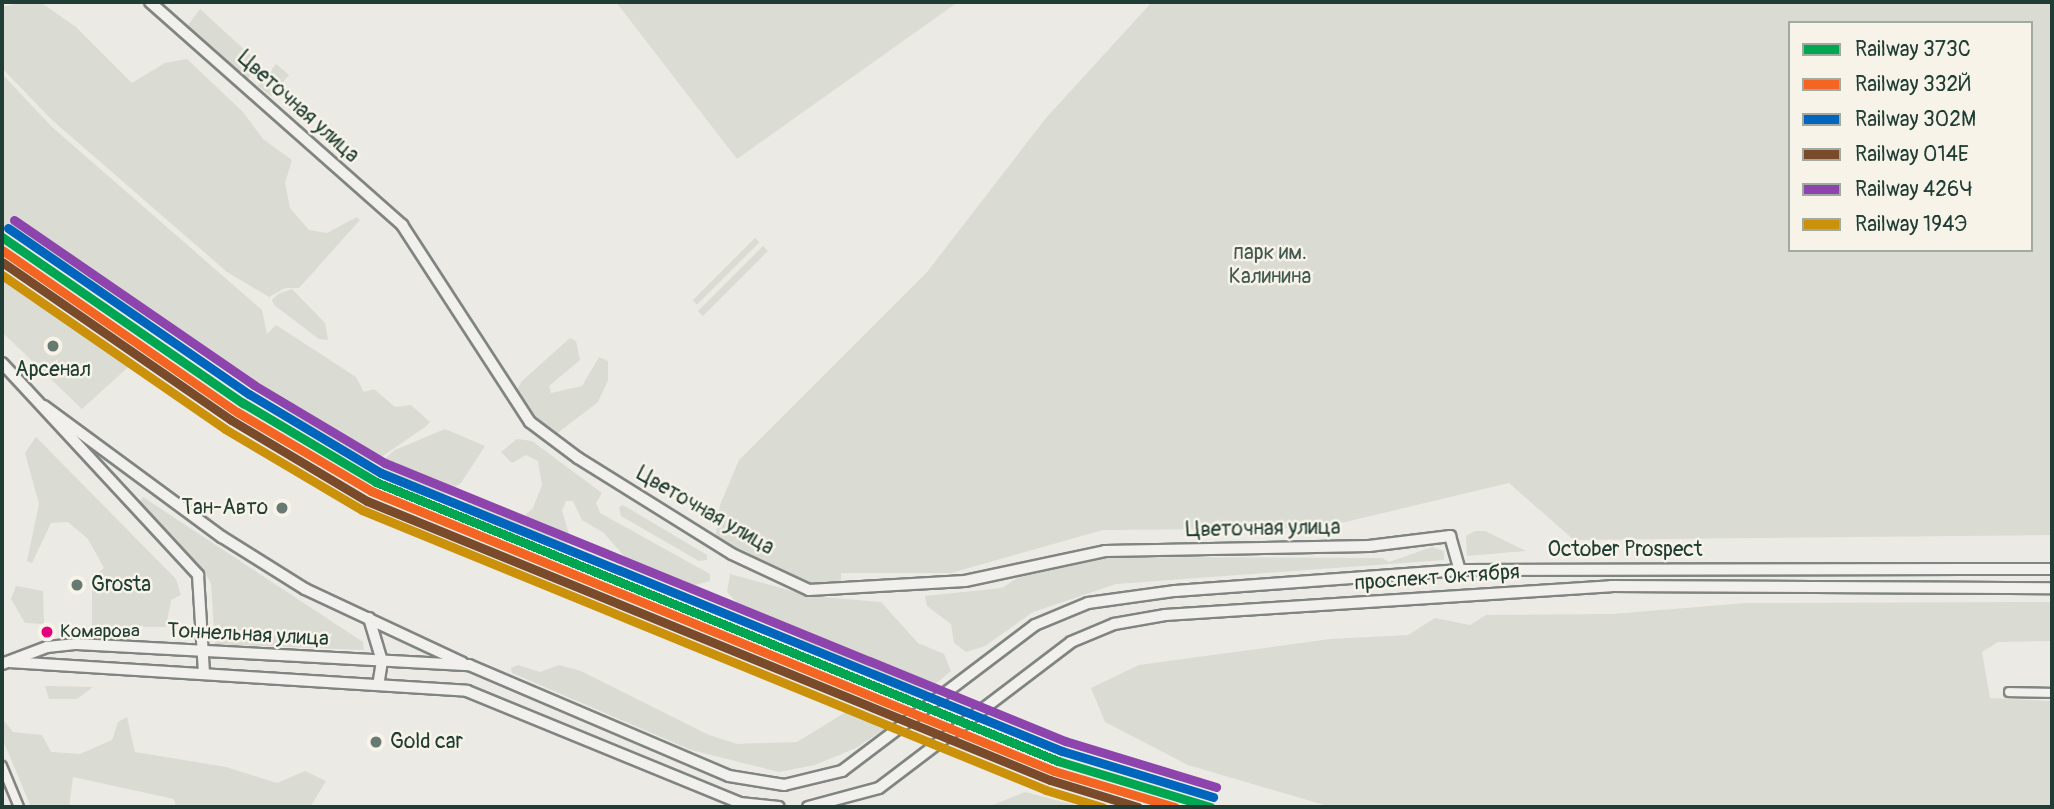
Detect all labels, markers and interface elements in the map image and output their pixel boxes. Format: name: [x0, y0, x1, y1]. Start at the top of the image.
legend: [1788, 21, 2033, 252]
text: Railway 373C: [1855, 36, 1971, 63]
street label: Цветочная улица: [232, 46, 364, 168]
text: Railway 332Й: [1855, 71, 1971, 98]
text: Railway 302М: [1855, 106, 1976, 133]
text: Railway 014Е: [1855, 141, 1969, 168]
text: Railway 426Ч: [1855, 176, 1972, 203]
text: Railway 194Э: [1855, 211, 1967, 238]
park label: парк им. Калинина: [1229, 240, 1311, 290]
marker: Арсенал: [45, 338, 61, 354]
place label: Арсенал: [15, 357, 91, 383]
street label: Цветочная улица: [632, 461, 778, 561]
place label: Тан-Авто: [181, 495, 268, 521]
marker: Тан-Авто: [274, 500, 290, 516]
street label: Цветочная улица: [1185, 515, 1341, 543]
street label: October Prospect: [1548, 537, 1702, 563]
street label: проспект Октября: [1353, 560, 1521, 596]
place label: Grosta: [91, 572, 151, 598]
marker: Grosta: [69, 577, 85, 593]
street label: Тоннельная улица: [166, 618, 330, 652]
place label: Комарова: [60, 621, 140, 643]
marker: Комарова: [40, 625, 54, 639]
place label: Gold car: [390, 729, 463, 755]
marker: Gold car: [368, 734, 384, 750]

